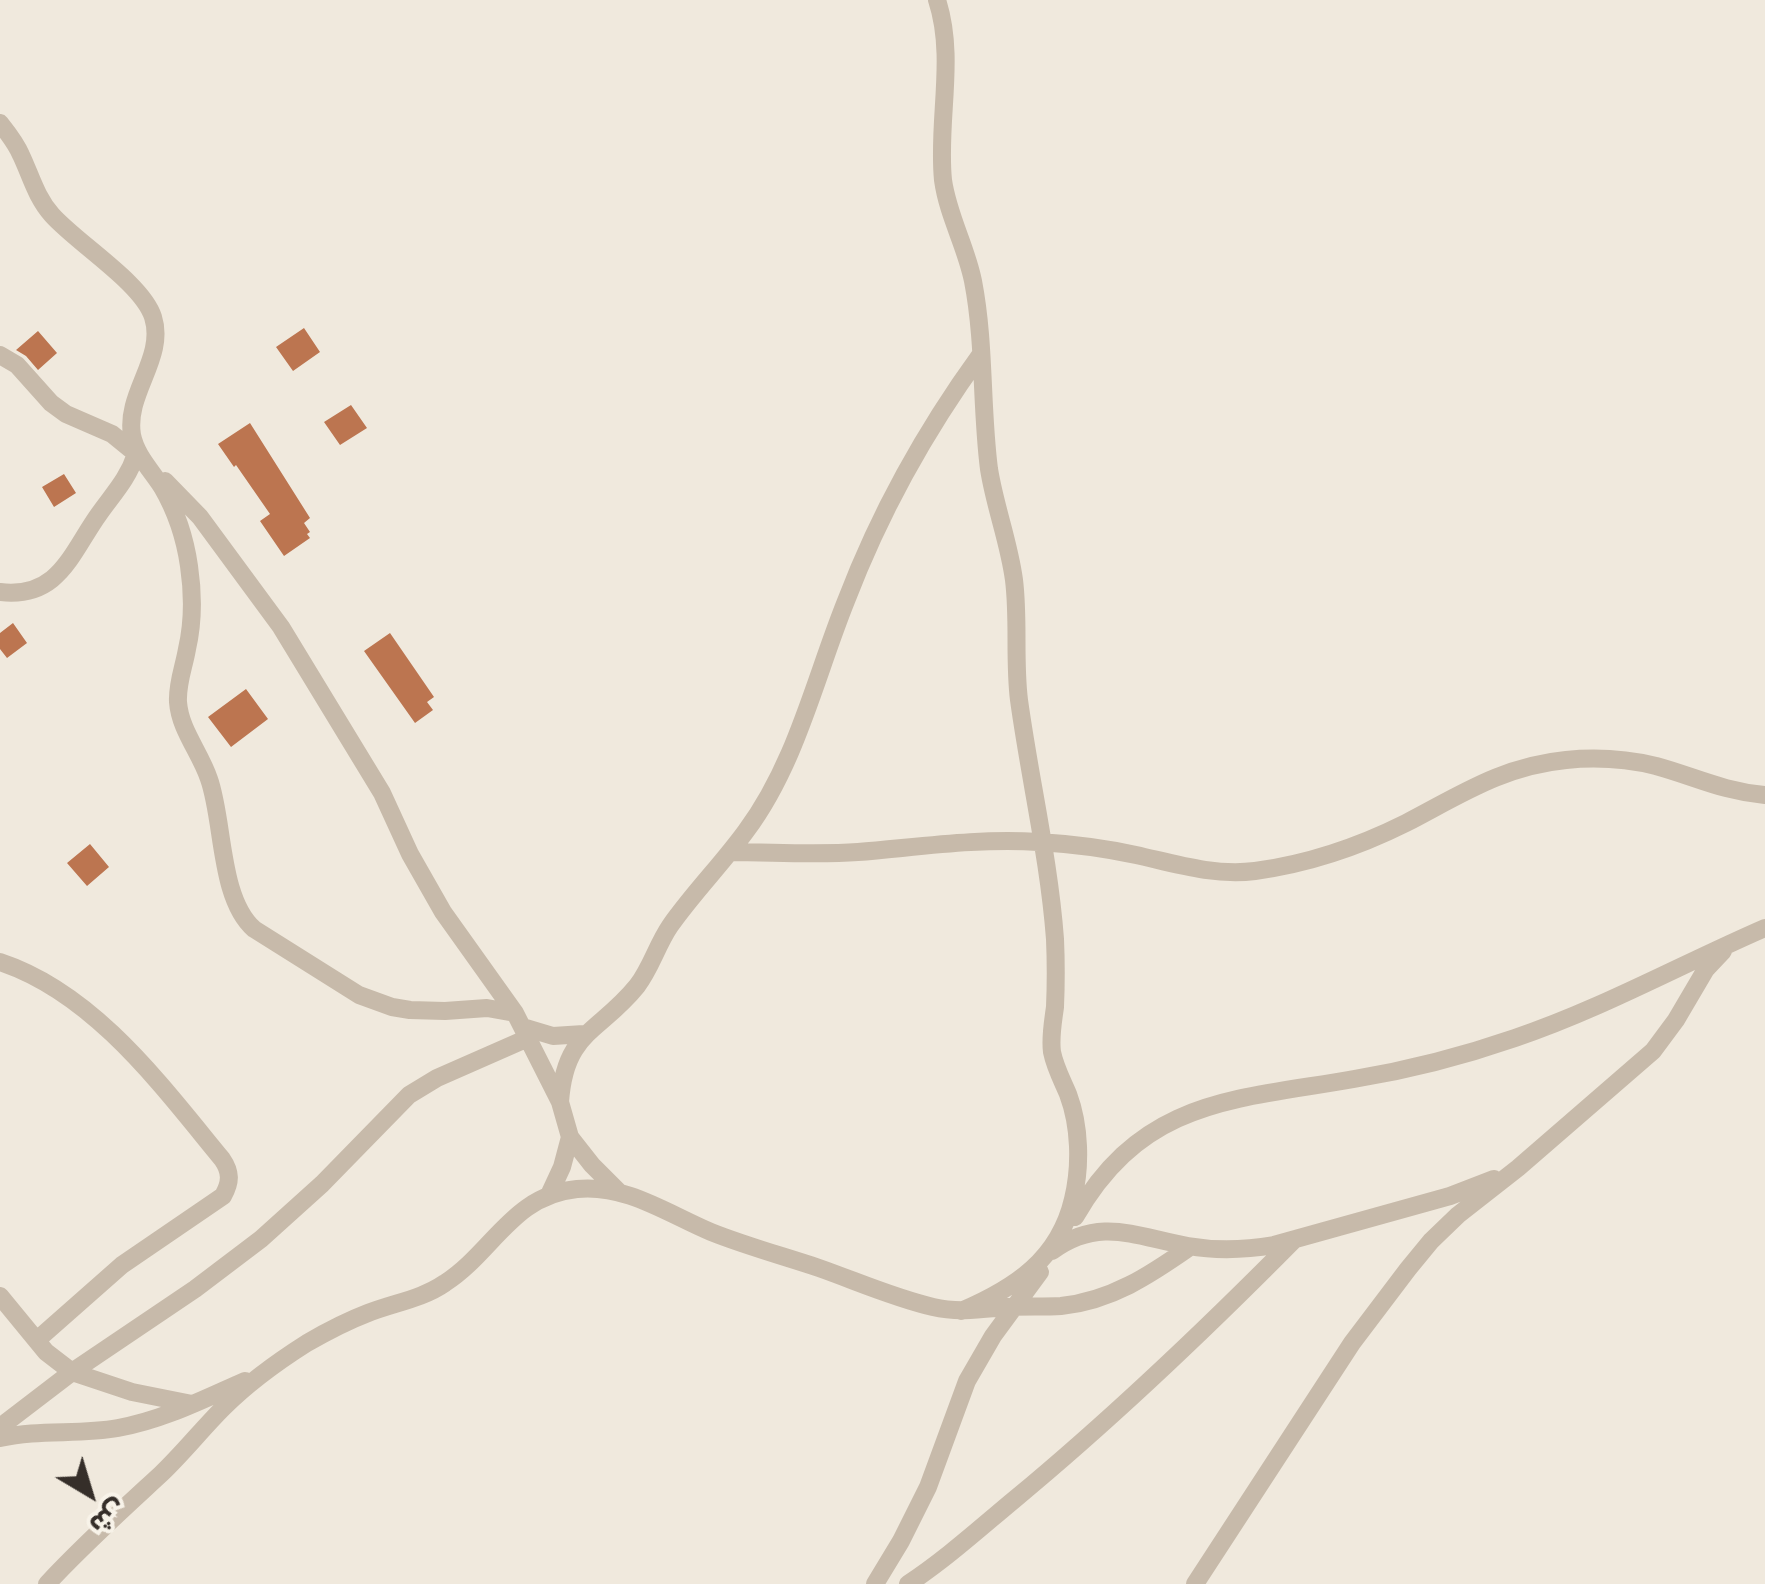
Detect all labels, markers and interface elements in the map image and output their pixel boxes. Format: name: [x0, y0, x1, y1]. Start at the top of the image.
north arrow: [40, 1444, 140, 1544]
text: ش: [83, 1492, 134, 1543]

